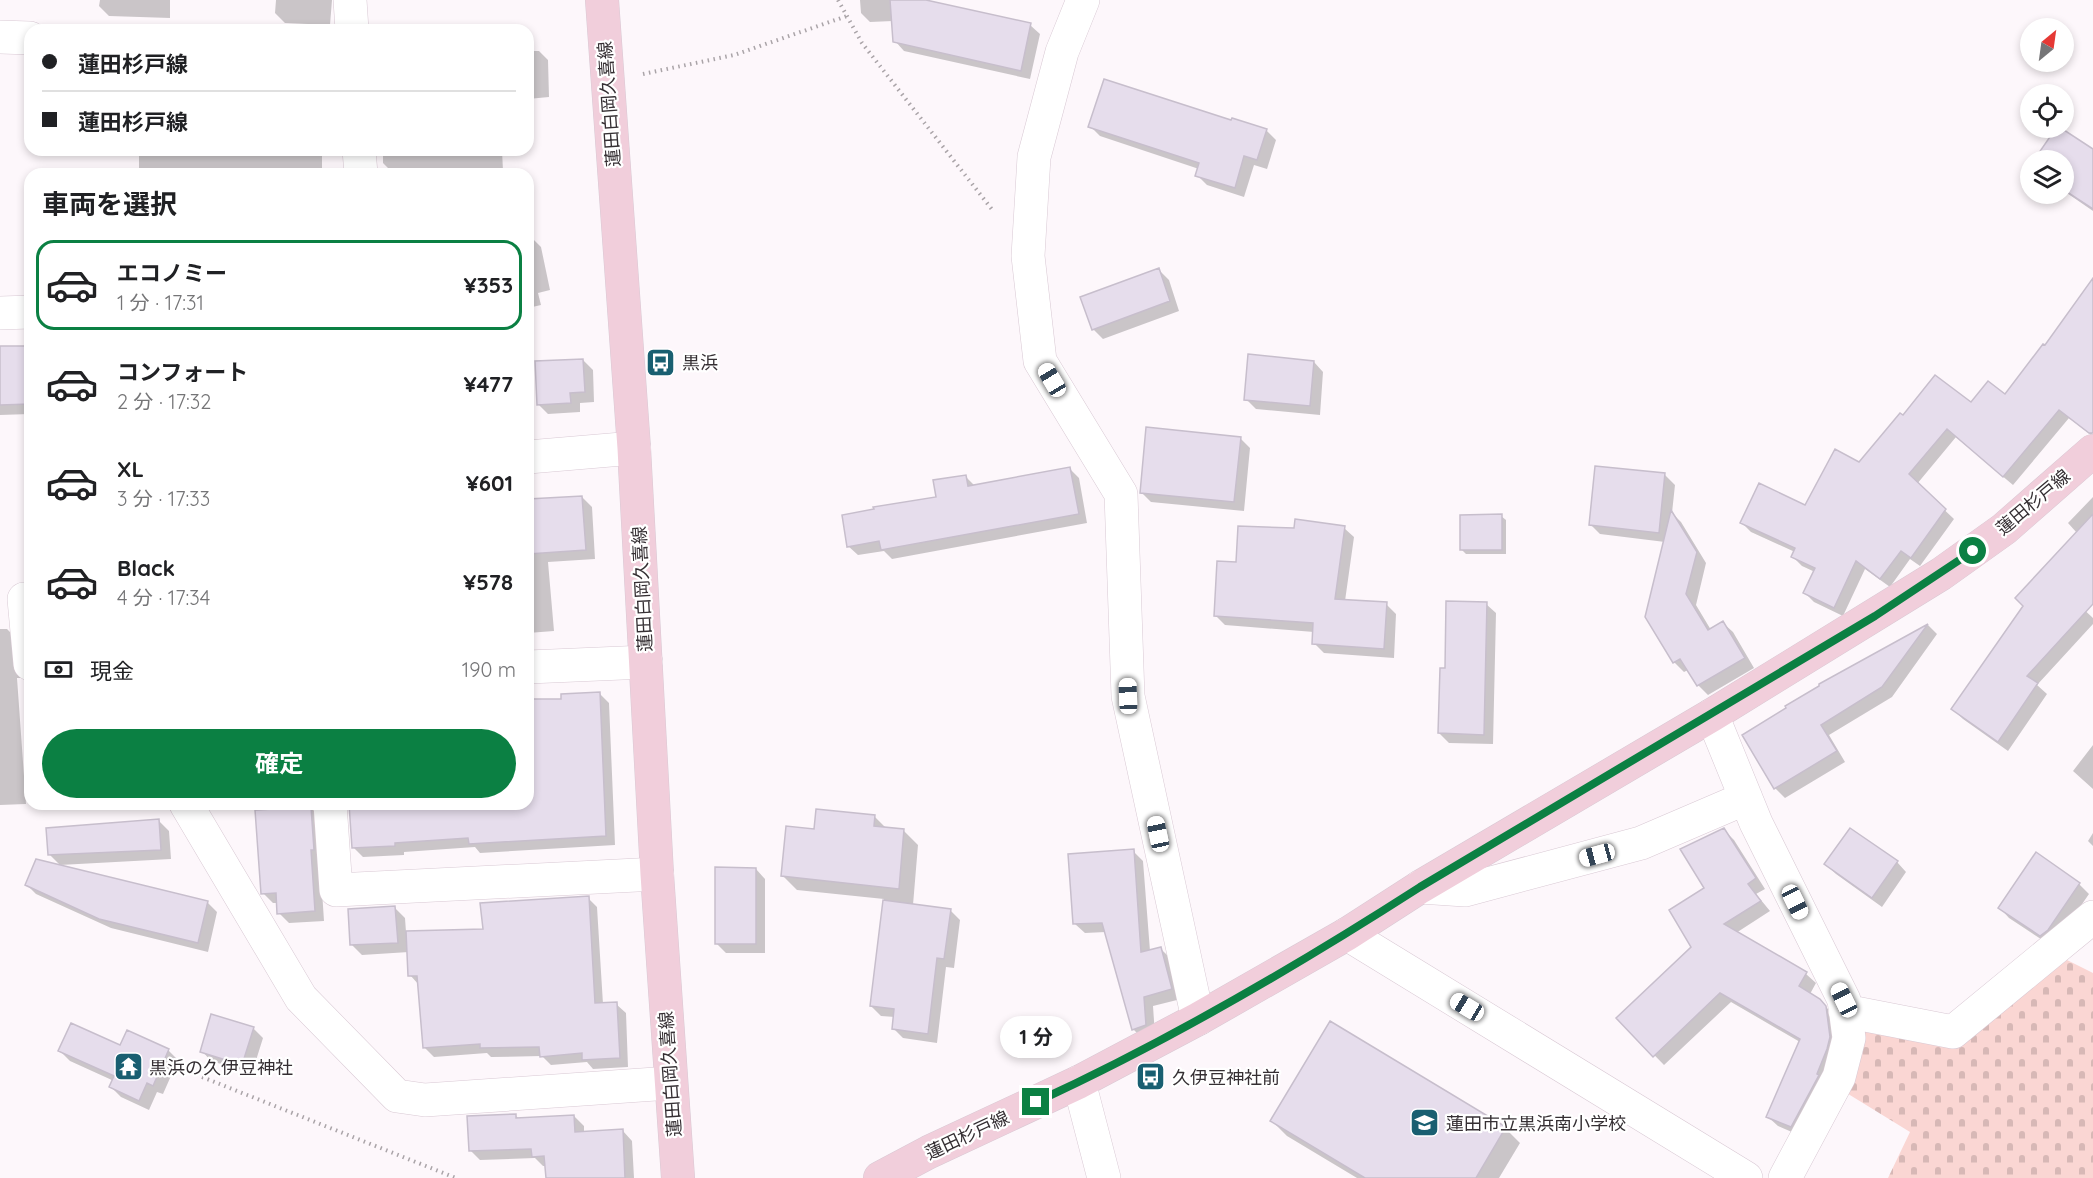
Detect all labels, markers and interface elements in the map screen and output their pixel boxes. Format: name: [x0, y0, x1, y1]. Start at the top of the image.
north arrow: [2020, 18, 2074, 72]
map controls: [2020, 18, 2074, 204]
street label: 蓮田白岡久喜線: [593, 40, 625, 168]
text: 蓮田杉戸線: [78, 50, 188, 78]
button: locate: [2020, 84, 2074, 138]
text: 蓮田杉戸線: [78, 108, 188, 136]
button: layers: [2020, 150, 2074, 204]
text: 車両を選択: [42, 187, 177, 221]
icon: car: [45, 258, 99, 312]
text: エコノミー: [117, 259, 227, 287]
text: ¥353: [464, 271, 513, 299]
text: 1 分 · 17:31: [117, 290, 204, 315]
bus stop icon: 黒浜: [645, 346, 677, 378]
place label: 黒浜: [682, 351, 718, 374]
icon: car: [45, 357, 99, 411]
text: コンフォート: [117, 358, 248, 386]
car: [1035, 360, 1069, 400]
text: ¥477: [463, 370, 513, 398]
text: 2 分 · 17:32: [117, 389, 211, 414]
text: XL: [117, 455, 144, 483]
icon: car: [45, 456, 99, 510]
street label: 蓮田杉戸線: [1991, 464, 2075, 540]
text: ¥601: [466, 469, 513, 497]
text: 3 分 · 17:33: [117, 486, 210, 511]
street label: 蓮田白岡久喜線: [627, 525, 657, 653]
route start: [1959, 537, 1986, 564]
text: Black: [117, 554, 175, 582]
icon: car: [45, 555, 99, 609]
text: ¥578: [463, 568, 513, 596]
text: 4 分 · 17:34: [117, 585, 210, 610]
icon: cash: [42, 653, 75, 686]
text: 現金: [90, 657, 134, 685]
text: 190 m: [462, 657, 516, 682]
car: [1118, 678, 1138, 714]
button: 確定: [42, 729, 516, 798]
car: [1145, 815, 1171, 853]
car: [1577, 842, 1617, 868]
car: [1779, 882, 1811, 922]
car: [1828, 980, 1860, 1020]
car: [1447, 990, 1487, 1024]
street label: 蓮田白岡久喜線: [654, 1010, 686, 1138]
callout: 1 分: [1000, 1015, 1072, 1057]
text: 1 分: [1019, 1024, 1053, 1049]
temple icon: 黒浜の久伊豆神社: [112, 1051, 144, 1083]
place label: 黒浜の久伊豆神社: [149, 1056, 293, 1079]
bus stop icon: 久伊豆神社前: [1135, 1061, 1167, 1093]
place label: 久伊豆神社前: [1172, 1066, 1280, 1089]
route end: [1022, 1088, 1049, 1115]
street label: 蓮田杉戸線: [921, 1106, 1013, 1164]
school or university icon: 蓮田市立黒浜南小学校: [1409, 1107, 1441, 1139]
place label: 蓮田市立黒浜南小学校: [1446, 1112, 1626, 1135]

